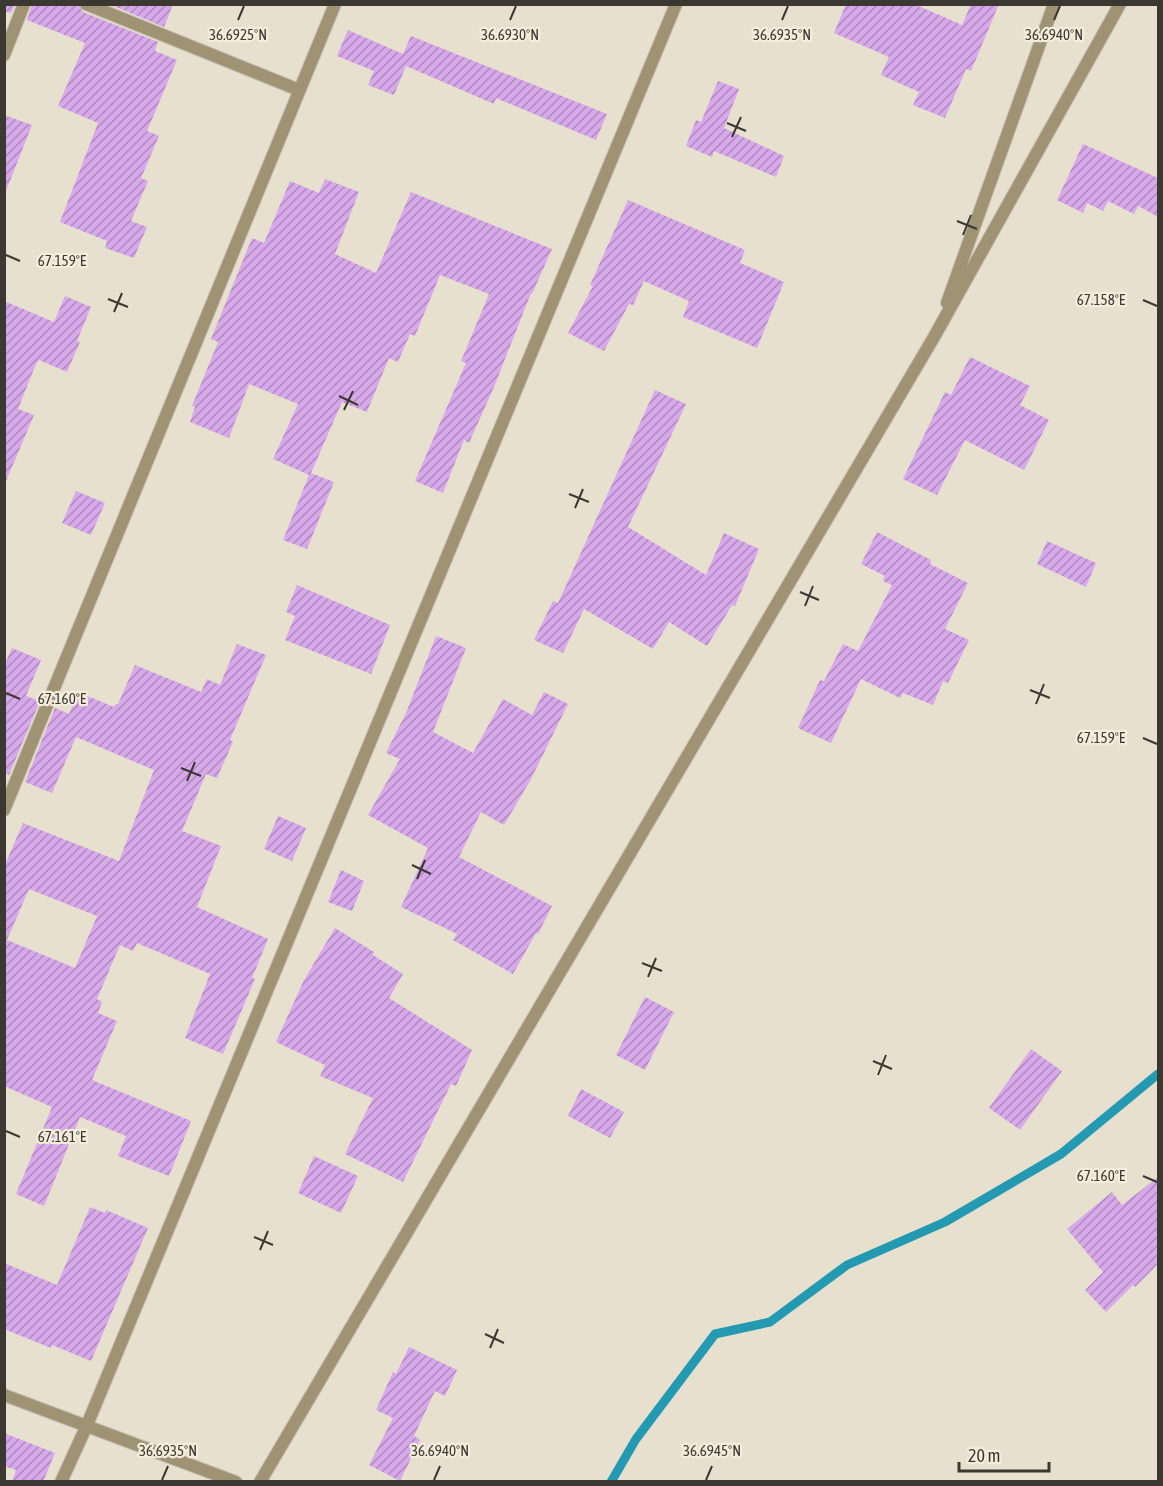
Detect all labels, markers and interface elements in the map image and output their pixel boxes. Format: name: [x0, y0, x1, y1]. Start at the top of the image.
text: 36.6925°N: [209, 26, 267, 43]
text: 36.6930°N: [481, 26, 539, 43]
text: 36.6935°N: [753, 26, 811, 43]
text: 36.6940°N: [1025, 26, 1083, 43]
text: 67.159°E: [38, 252, 87, 269]
text: 67.158°E: [1077, 291, 1126, 308]
text: 67.160°E: [38, 690, 87, 707]
text: 67.159°E: [1077, 729, 1126, 746]
text: 67.161°E: [38, 1128, 87, 1145]
text: 67.160°E: [1077, 1167, 1126, 1184]
scale bar: [959, 1435, 1049, 1473]
text: 36.6935°N: [139, 1442, 197, 1459]
text: 36.6940°N: [411, 1442, 469, 1459]
text: 36.6945°N: [683, 1442, 741, 1459]
text: 20 m: [968, 1445, 1000, 1466]

